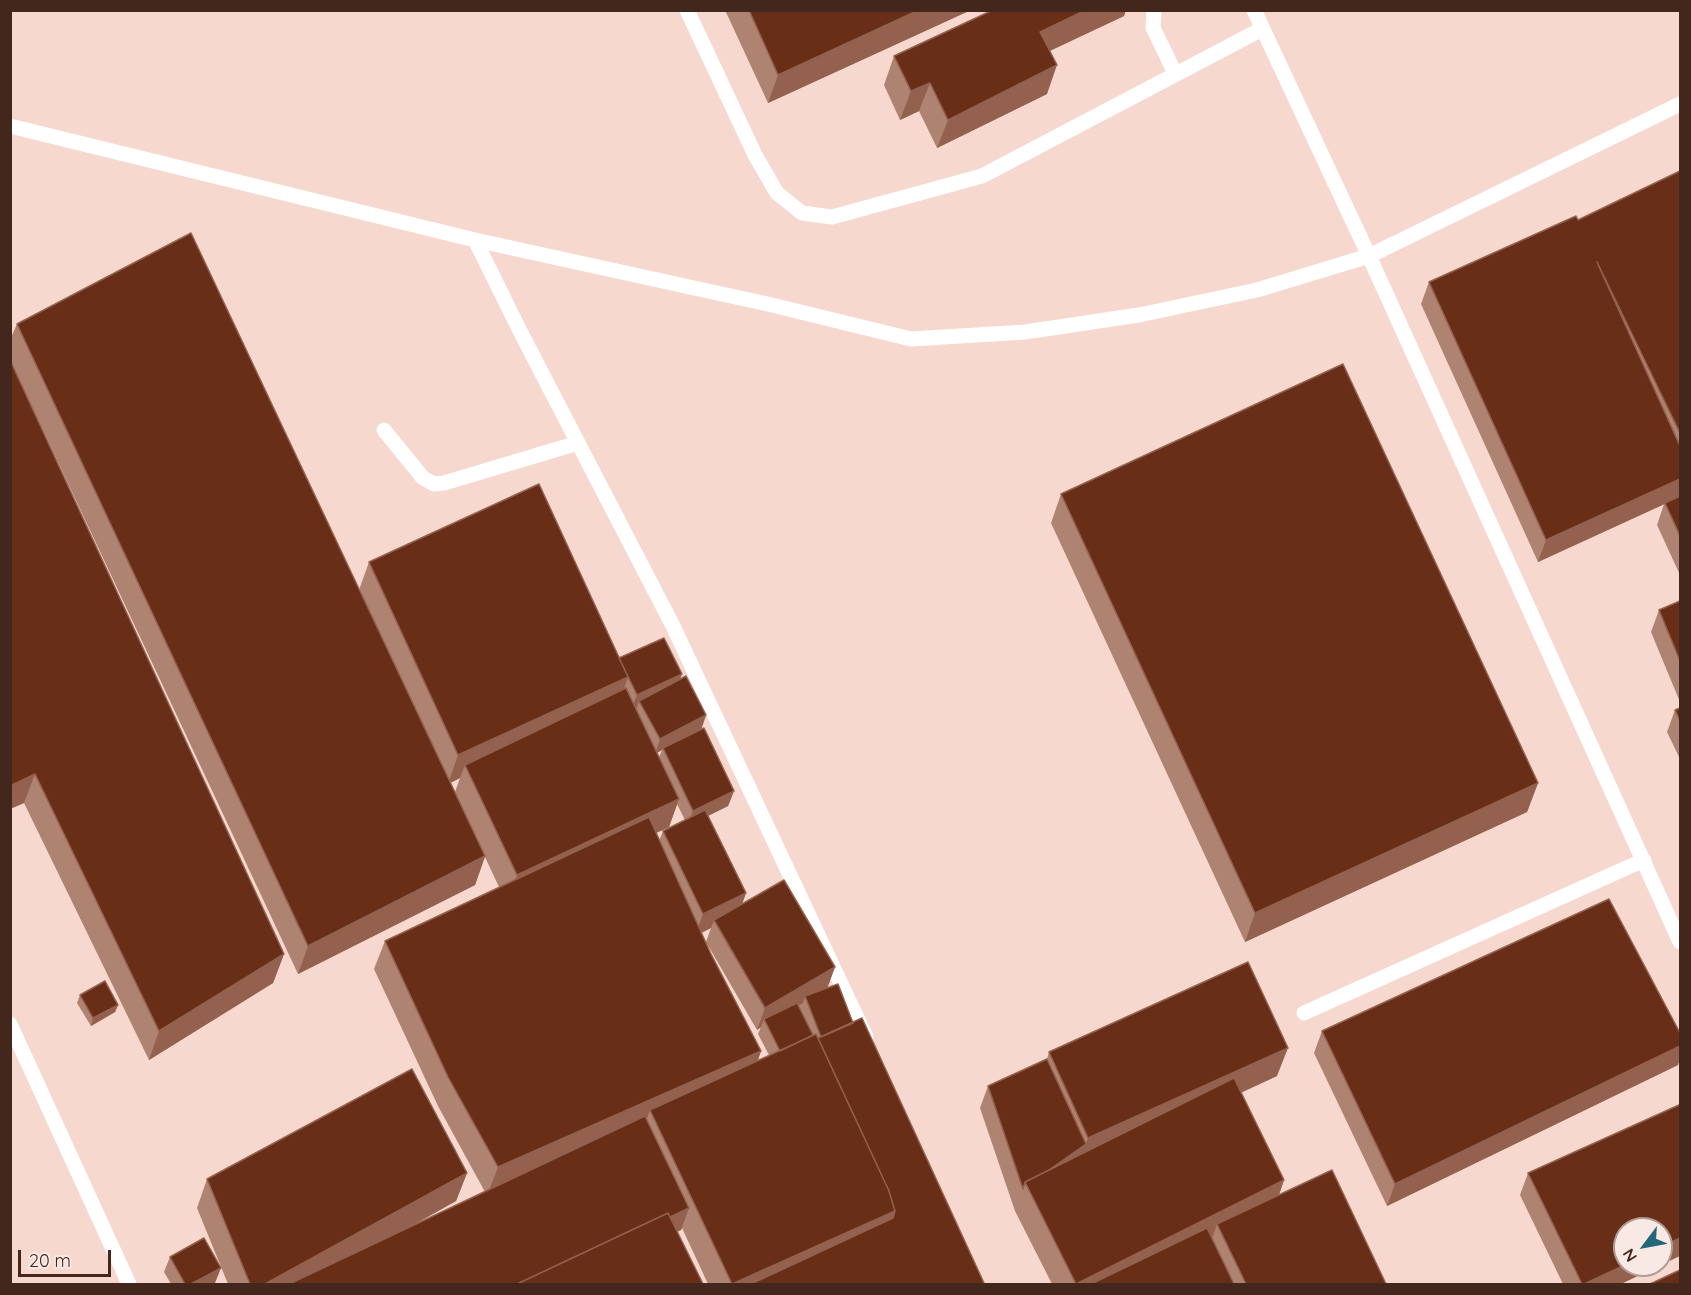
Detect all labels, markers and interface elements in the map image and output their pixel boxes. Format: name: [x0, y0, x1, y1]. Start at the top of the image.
north arrow: [1613, 1217, 1673, 1277]
scale bar: [21, 1238, 114, 1276]
text: N: [1618, 1245, 1641, 1266]
text: 20 m: [29, 1249, 71, 1272]

